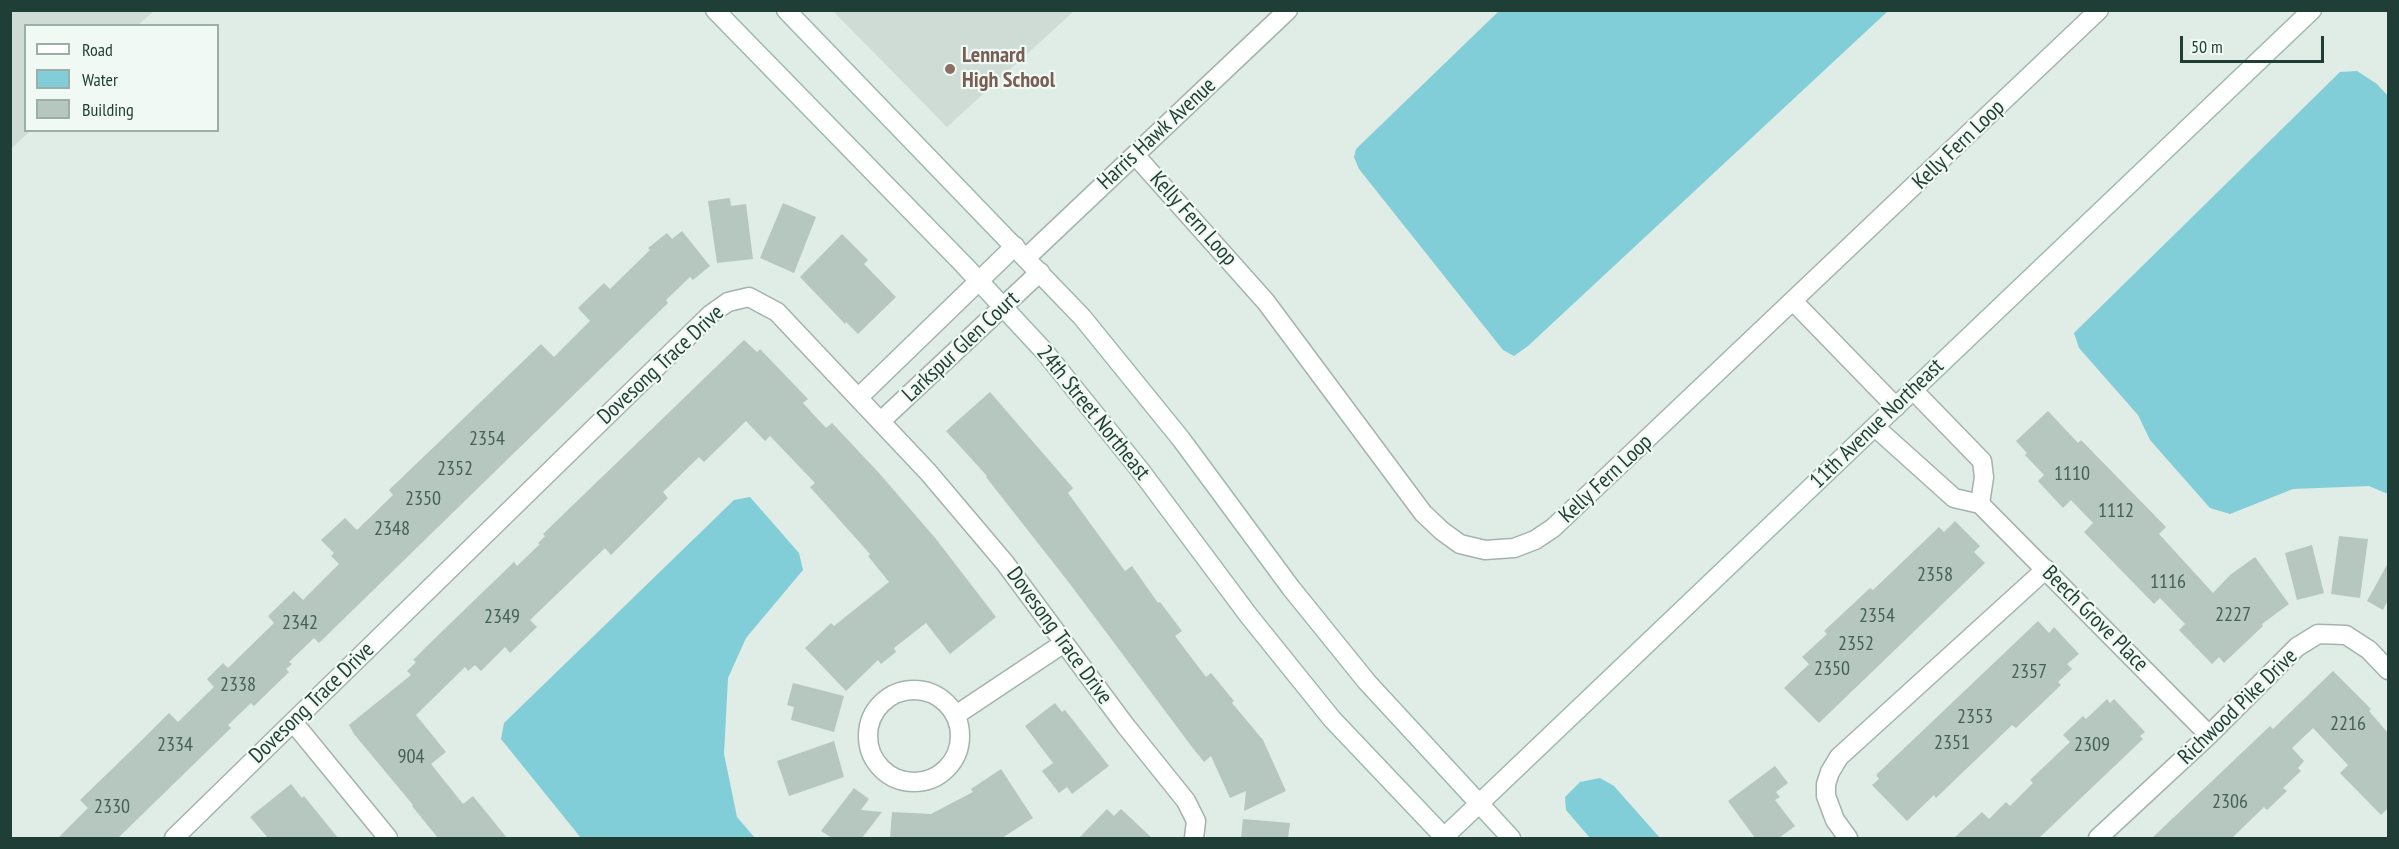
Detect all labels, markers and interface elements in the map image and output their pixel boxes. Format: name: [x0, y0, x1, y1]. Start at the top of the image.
legend: [24, 24, 219, 132]
scale bar: [2183, 24, 2327, 62]
text: 50 m: [2191, 35, 2223, 58]
text: Road: [82, 38, 113, 61]
place label: Lennard High School: [962, 43, 1055, 94]
marker: Lennard High School: [943, 62, 957, 76]
text: Water: [82, 68, 118, 91]
street label: Harris Hawk Avenue: [1092, 73, 1222, 195]
street label: Kelly Fern Loop: [1908, 95, 2010, 195]
text: Building: [82, 98, 134, 121]
street label: Kelly Fern Loop: [1144, 166, 1242, 272]
street label: Larkspur Glen Court: [897, 286, 1025, 408]
street label: Dovesong Trace Drive: [592, 300, 730, 430]
street label: 24th Street Northeast: [1031, 340, 1155, 486]
street label: 11th Avenue Northeast: [1805, 354, 1949, 494]
house number: 2354: [469, 427, 505, 451]
street label: Kelly Fern Loop: [1554, 429, 1658, 529]
house number: 2352: [437, 457, 473, 481]
house number: 1110: [2054, 462, 2090, 486]
house number: 2350: [405, 487, 441, 511]
house number: 1112: [2098, 499, 2134, 523]
house number: 2348: [374, 517, 410, 541]
street label: Beech Grove Place: [2036, 560, 2154, 678]
street label: Dovesong Trace Drive: [1000, 562, 1118, 710]
house number: 2358: [1917, 563, 1953, 587]
house number: 1116: [2150, 570, 2186, 594]
house number: 2227: [2215, 603, 2251, 627]
house number: 2354: [1859, 604, 1895, 628]
house number: 2349: [484, 605, 520, 629]
house number: 2342: [282, 611, 318, 635]
house number: 2352: [1838, 632, 1874, 656]
street label: Dovesong Trace Drive: [244, 637, 380, 769]
street label: Richwood Pike Drive: [2173, 643, 2303, 771]
house number: 2350: [1814, 657, 1850, 681]
house number: 2357: [2011, 660, 2047, 684]
house number: 2338: [220, 673, 256, 697]
house number: 2353: [1957, 705, 1993, 729]
house number: 2216: [2330, 712, 2366, 736]
house number: 2351: [1934, 731, 1970, 755]
house number: 2334: [157, 733, 193, 757]
house number: 2309: [2074, 733, 2110, 757]
house number: 904: [398, 745, 424, 769]
house number: 2306: [2212, 790, 2248, 814]
house number: 2330: [94, 795, 130, 819]

